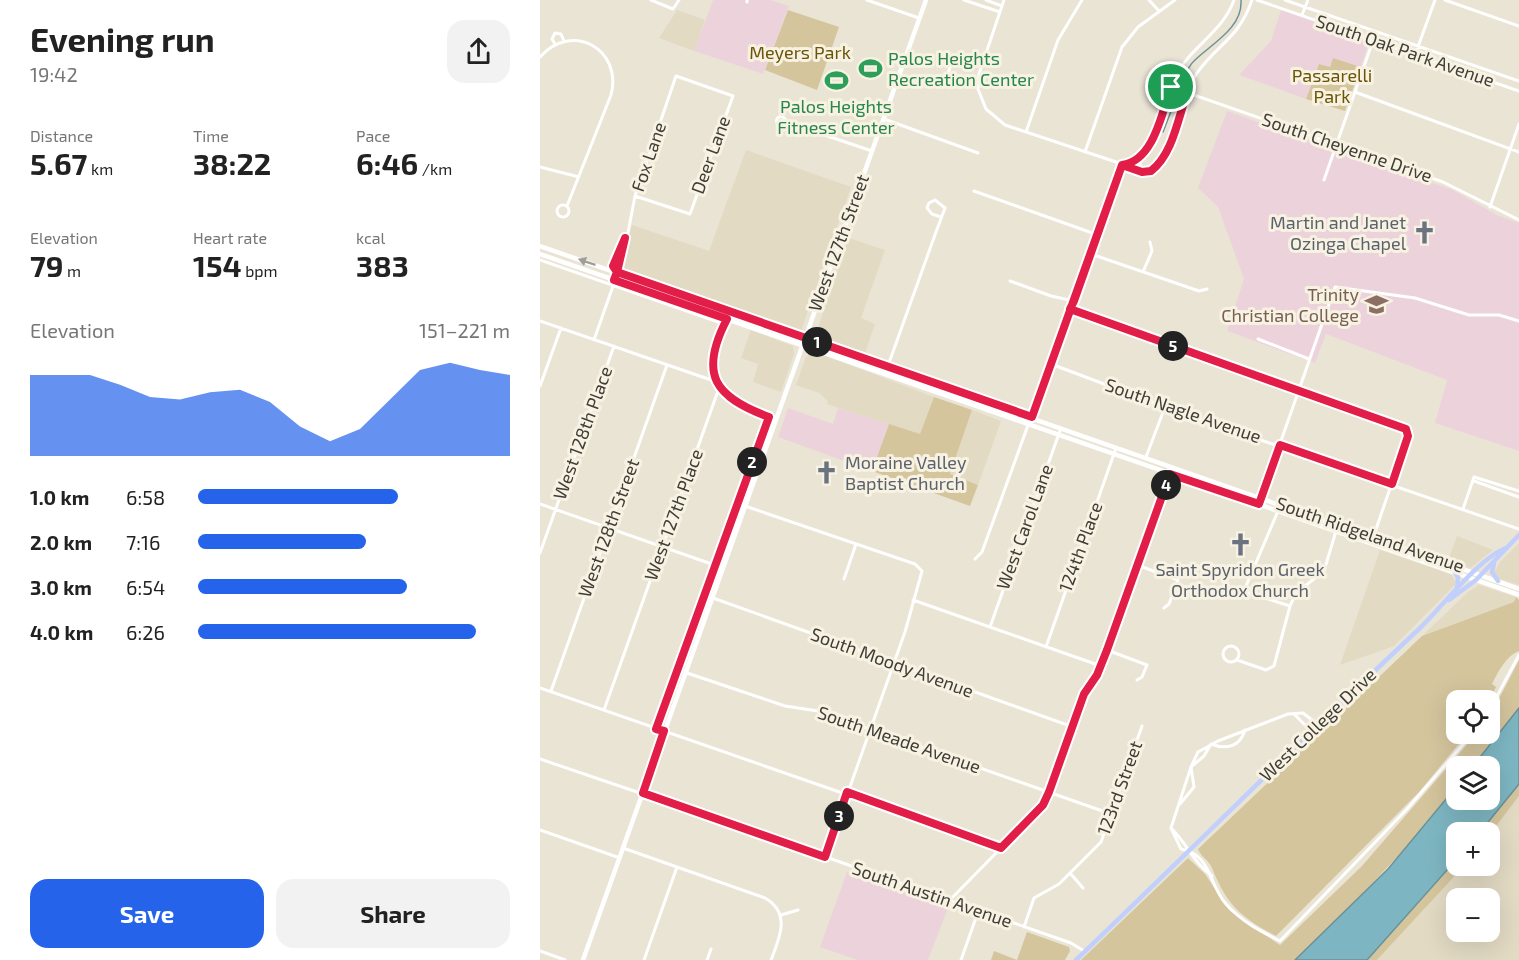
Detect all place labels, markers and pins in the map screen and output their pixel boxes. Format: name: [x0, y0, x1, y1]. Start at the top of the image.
place label: Palos Heights Recreation Center: [888, 47, 1034, 90]
sports icon: Palos Heights Recreation Center: [857, 56, 883, 82]
pin: [1145, 61, 1196, 112]
sports icon: Palos Heights Fitness Center: [823, 68, 849, 94]
place label: Palos Heights Fitness Center: [777, 95, 895, 138]
place label: Martin and Janet Ozinga Chapel: [1270, 211, 1407, 254]
church icon: Martin and Janet Ozinga Chapel: [1411, 220, 1437, 246]
place label: Trinity Christian College: [1221, 283, 1359, 326]
school or university icon: Trinity Christian College: [1364, 292, 1390, 318]
pin: 1: [802, 327, 832, 357]
pin: 5: [1158, 331, 1188, 361]
pin: 2: [737, 447, 767, 477]
place label: Moraine Valley Baptist Church: [845, 451, 967, 494]
church icon: Moraine Valley Baptist Church: [814, 460, 840, 486]
pin: 4: [1151, 470, 1181, 500]
church icon: Saint Spyridon Greek Orthodox Church: [1227, 531, 1253, 557]
place label: Saint Spyridon Greek Orthodox Church: [1155, 558, 1325, 601]
pin: 3: [824, 801, 854, 831]

